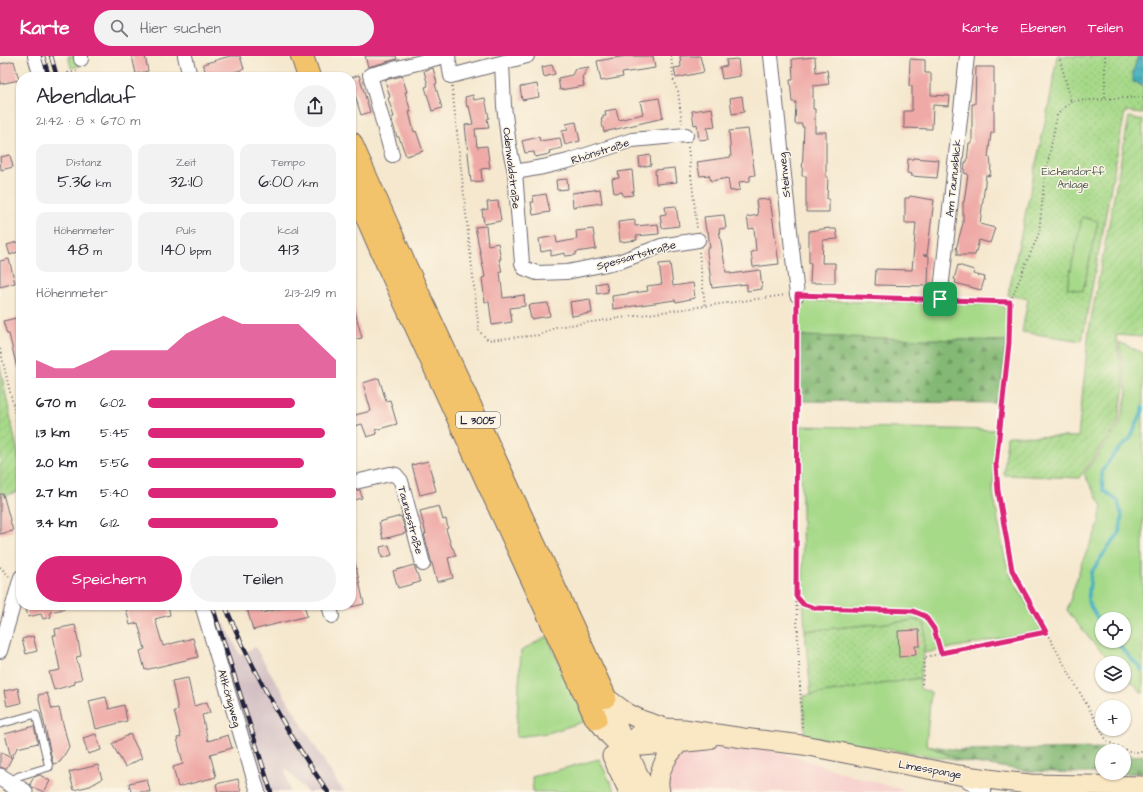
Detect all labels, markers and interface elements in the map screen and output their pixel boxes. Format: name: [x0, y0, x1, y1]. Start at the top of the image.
search box: [94, 10, 374, 46]
text: Karte: [20, 15, 70, 42]
icon: search: [108, 17, 130, 39]
text: Hier suchen: [140, 18, 221, 39]
text: Karte: [962, 18, 999, 38]
text: Ebenen: [1021, 18, 1066, 38]
text: Teilen: [1088, 18, 1123, 38]
text: Abendlauf: [36, 81, 136, 112]
button: share: [294, 85, 336, 127]
text: 21:42 · 8 × 670 m: [36, 112, 140, 130]
street label: Odenwaldstraße: [499, 127, 524, 210]
street label: Rhönstraße: [569, 135, 631, 168]
street label: Am Taunusblick: [942, 138, 965, 218]
street label: Steinweg: [775, 151, 795, 198]
text: Distanz: [66, 155, 102, 170]
text: Zeit: [176, 155, 196, 170]
text: Tempo: [271, 155, 305, 170]
park label: Eichendorff Anlage: [1042, 164, 1105, 193]
text: 5.36: [57, 170, 91, 194]
text: 32:10: [169, 170, 203, 194]
text: 6:00: [258, 170, 293, 194]
text: km: [91, 176, 111, 191]
text: /km: [293, 176, 318, 191]
text: Höhenmeter: [54, 223, 114, 238]
text: Puls: [176, 223, 196, 238]
text: kcal: [277, 223, 299, 238]
street label: Spessartstraße: [595, 237, 678, 274]
text: 48: [66, 238, 89, 262]
text: 140: [161, 238, 186, 262]
text: 413: [277, 238, 299, 262]
text: m: [89, 244, 102, 259]
text: bpm: [186, 244, 211, 259]
pin: [923, 282, 957, 316]
text: Höhenmeter: [36, 284, 108, 302]
text: 213–219 m: [284, 284, 336, 302]
icon: arrive: [929, 288, 951, 310]
text: 670 m: [36, 394, 76, 412]
text: 6:02: [100, 394, 126, 412]
road number: L 3005: [456, 412, 500, 428]
text: 1.3 km: [36, 424, 69, 442]
text: 5:45: [100, 424, 129, 442]
text: 2.0 km: [36, 454, 77, 472]
text: 5:56: [100, 454, 129, 472]
text: 2.7 km: [36, 484, 77, 502]
text: 5:40: [100, 484, 128, 502]
street label: Taunusstraße: [394, 484, 427, 556]
text: 3.4 km: [36, 514, 77, 532]
text: 6:12: [100, 514, 119, 532]
button: Speichern: [36, 556, 182, 602]
button: Teilen: [190, 556, 336, 602]
map controls: [1095, 612, 1131, 780]
button: locate: [1095, 612, 1131, 648]
button: layers: [1095, 656, 1131, 692]
street label: Altkönigweg: [213, 667, 245, 729]
button: +: [1095, 700, 1131, 736]
button: −: [1095, 744, 1131, 780]
street label: Limesspange: [897, 757, 963, 783]

